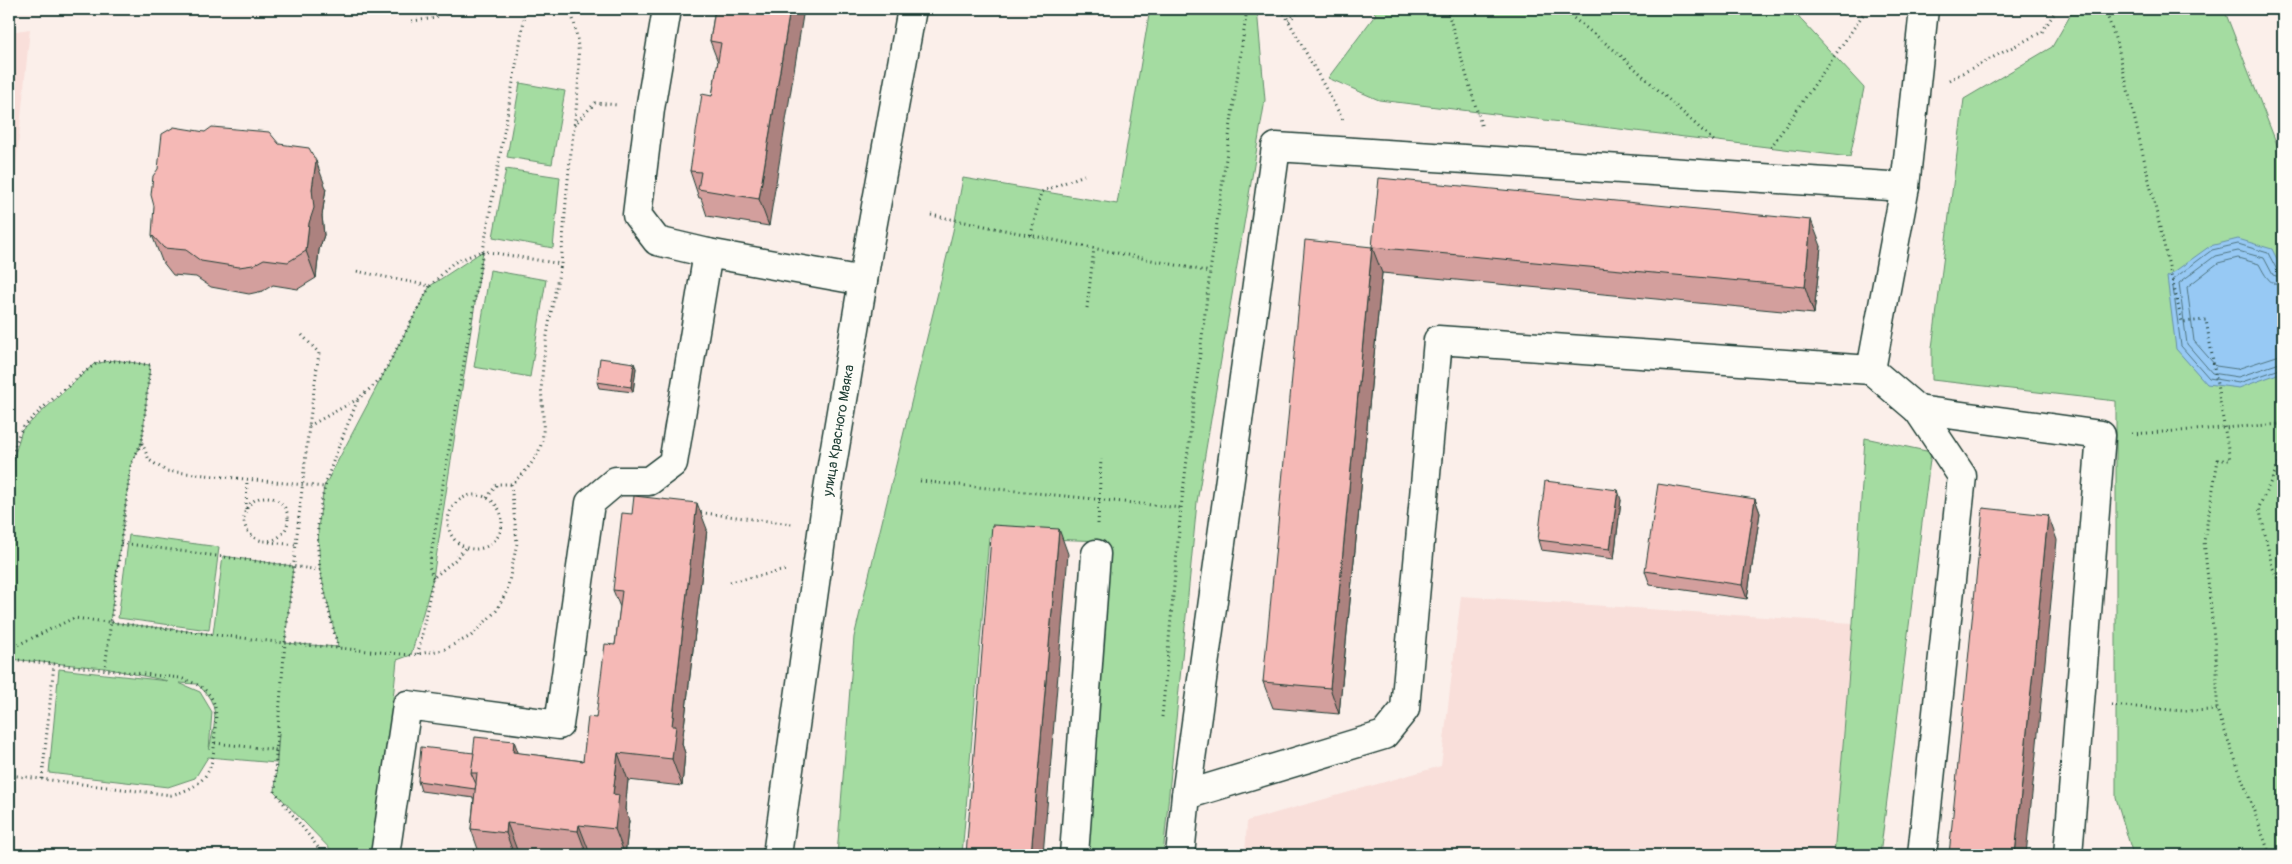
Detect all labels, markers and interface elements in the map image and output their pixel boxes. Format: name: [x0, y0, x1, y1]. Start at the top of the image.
street label: улица Красного Маяка: [819, 363, 857, 498]

